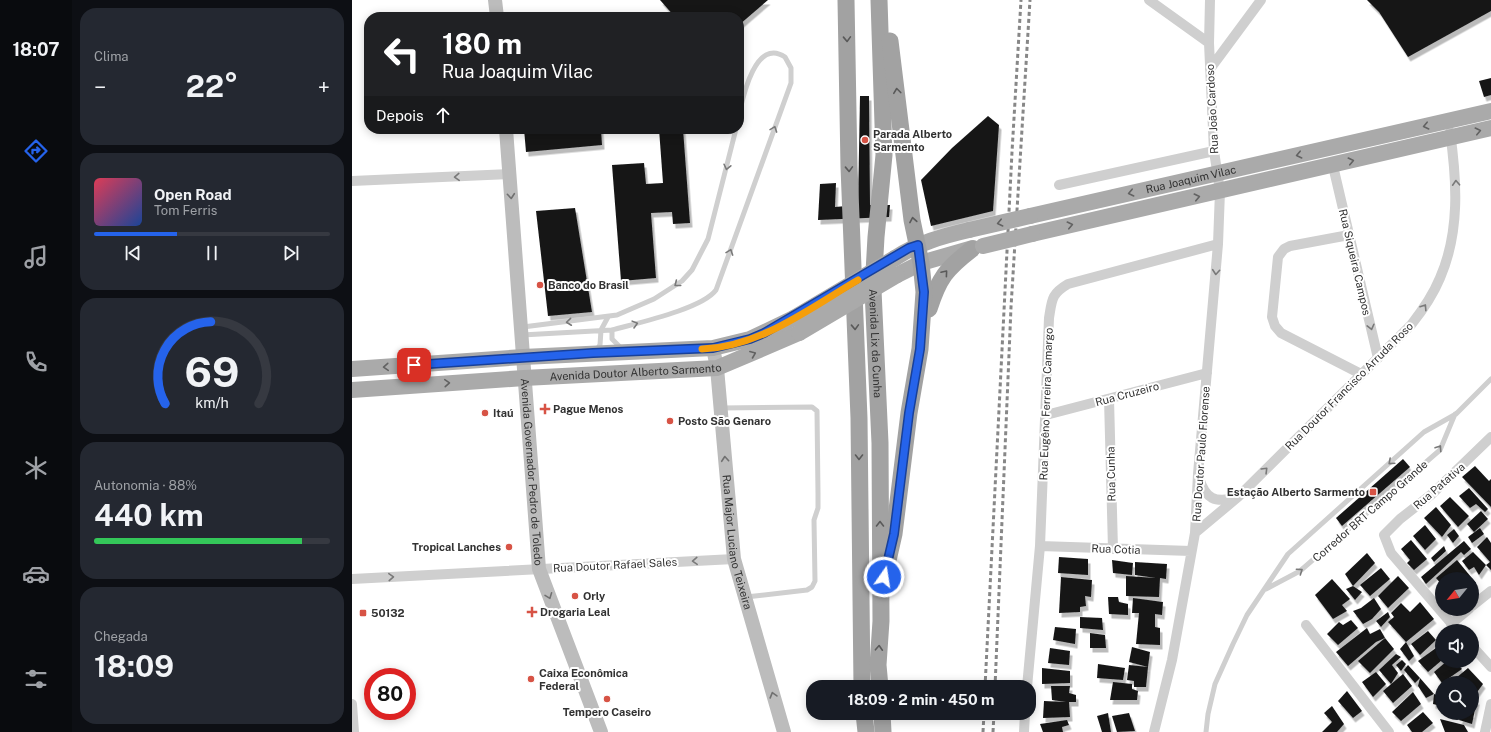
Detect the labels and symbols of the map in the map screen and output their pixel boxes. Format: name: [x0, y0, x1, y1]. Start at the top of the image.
one-way arrow: [843, 36, 851, 42]
street label: Rua João Cardoso: [1204, 64, 1220, 154]
one-way arrow: [893, 88, 902, 95]
one-way arrow: [1423, 122, 1429, 130]
one-way arrow: [769, 126, 777, 133]
place label: Parada Alberto Sarmento: [873, 128, 952, 153]
one-way arrow: [1474, 128, 1481, 136]
marker: Parada Alberto Sarmento: [860, 135, 870, 145]
one-way arrow: [1296, 150, 1302, 158]
one-way arrow: [1348, 158, 1354, 166]
street label: Rua Joaquim Vilac: [1145, 163, 1237, 195]
one-way arrow: [723, 164, 731, 170]
one-way arrow: [845, 166, 853, 172]
one-way arrow: [454, 172, 460, 181]
one-way arrow: [1451, 180, 1460, 186]
one-way arrow: [1128, 188, 1134, 196]
one-way arrow: [507, 193, 516, 199]
one-way arrow: [1194, 193, 1200, 201]
street label: Rua Siqueira Campos: [1337, 208, 1373, 317]
one-way arrow: [909, 217, 917, 224]
one-way arrow: [997, 218, 1003, 226]
one-way arrow: [1067, 222, 1074, 230]
one-way arrow: [725, 248, 734, 255]
one-way arrow: [1211, 269, 1220, 275]
one-way arrow: [941, 270, 948, 277]
place label: Banco do Brasil: [548, 279, 629, 291]
one-way arrow: [675, 279, 682, 286]
marker: Banco do Brasil: [535, 280, 545, 290]
street label: Avenida Lix da Cunha: [867, 289, 884, 398]
one-way arrow: [1419, 304, 1427, 311]
one-way arrow: [566, 317, 572, 326]
one-way arrow: [632, 320, 638, 328]
street label: Rua Doutor Francisco Arruda Roso: [1283, 320, 1415, 452]
one-way arrow: [851, 324, 860, 330]
one-way arrow: [1366, 324, 1374, 330]
street label: Rua Eugêno Ferreira Camargo: [1037, 327, 1055, 481]
pin: [397, 348, 431, 382]
one-way arrow: [749, 351, 757, 359]
street label: Avenida Doutor Alberto Sarmento: [549, 361, 723, 383]
one-way arrow: [383, 363, 389, 372]
street label: Avenida Governador Pedro de Toledo: [519, 378, 545, 566]
one-way arrow: [444, 379, 450, 388]
street label: Rua Cruzeiro: [1094, 380, 1160, 408]
street label: Rua Doutor Paulo Florense: [1190, 386, 1212, 522]
place label: Pague Menos: [553, 403, 624, 415]
marker: Pague Menos: [540, 404, 550, 414]
place label: Itaú: [493, 407, 514, 419]
marker: Itaú: [480, 408, 490, 418]
place label: Posto São Genaro: [678, 415, 771, 427]
marker: Posto São Genaro: [665, 416, 675, 426]
street label: Rua Cunha: [1105, 446, 1117, 502]
one-way arrow: [1434, 446, 1441, 453]
one-way arrow: [855, 454, 863, 460]
one-way arrow: [721, 455, 730, 462]
one-way arrow: [1388, 457, 1396, 464]
street label: Corredor BRT Campo Grande: [1310, 458, 1430, 564]
street label: Rua Patativa: [1411, 461, 1467, 511]
one-way arrow: [1261, 467, 1268, 475]
street label: Rua Major Luciano Teixeira: [721, 474, 754, 611]
place label: Estação Alberto Sarmento: [1227, 486, 1365, 499]
marker: Estação Alberto Sarmento: [1368, 487, 1378, 497]
one-way arrow: [876, 521, 884, 527]
place label: Tropical Lanches: [412, 541, 501, 553]
marker: Tropical Lanches: [504, 542, 514, 552]
street label: Rua Cotia: [1091, 542, 1141, 556]
street label: Rua Doutor Rafael Sales: [553, 556, 678, 574]
position arrow: [863, 556, 905, 598]
one-way arrow: [692, 557, 698, 565]
one-way arrow: [1295, 569, 1302, 576]
one-way arrow: [388, 572, 394, 581]
north arrow: [1435, 572, 1479, 616]
place label: Orly: [583, 590, 606, 602]
marker: Orly: [570, 591, 580, 601]
one-way arrow: [545, 593, 553, 600]
place label: Drogaria Leal: [540, 606, 611, 618]
place label: 50132: [371, 607, 405, 619]
marker: Drogaria Leal: [527, 607, 537, 617]
marker: 50132: [358, 608, 368, 618]
one-way arrow: [875, 645, 884, 651]
place label: Caixa Econômica Federal: [539, 667, 628, 692]
speed limit sign: 80: [364, 668, 416, 720]
marker: Caixa Econômica Federal: [526, 674, 536, 684]
one-way arrow: [769, 691, 778, 698]
marker: Tempero Caseiro: [602, 694, 612, 704]
place label: Tempero Caseiro: [563, 706, 651, 718]

